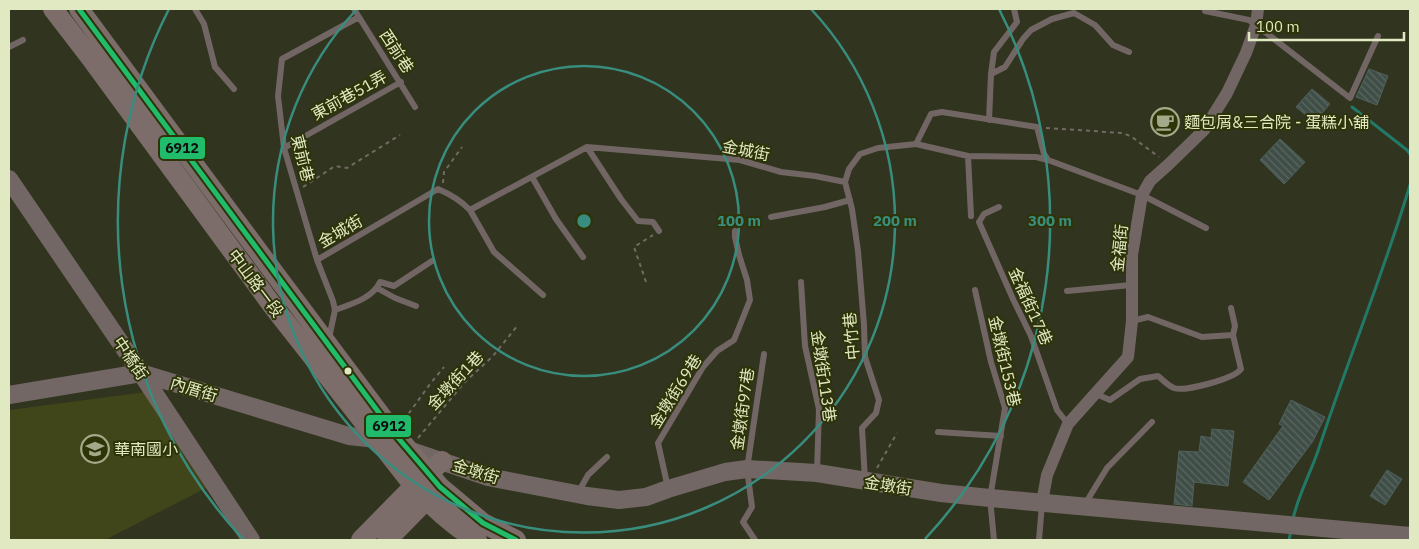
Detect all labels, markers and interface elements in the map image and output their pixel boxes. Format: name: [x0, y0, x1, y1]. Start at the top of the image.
scale bar: [1249, 10, 1404, 42]
text: 100 m: [1256, 17, 1300, 36]
street label: 西前巷: [376, 25, 418, 77]
street label: 東前巷51弄: [308, 66, 390, 124]
cafe icon: 麵包屑&三合院 - 蛋糕小舖: [1150, 107, 1180, 137]
place label: 麵包屑&三合院 - 蛋糕小舖: [1184, 112, 1369, 132]
street label: 東前巷: [287, 132, 319, 184]
line badge: 6912: [159, 136, 206, 160]
street label: 金城街: [721, 136, 771, 164]
text: 6912: [165, 139, 199, 157]
street label: 金城街: [314, 210, 366, 252]
text: 100 m: [717, 211, 761, 230]
text: 200 m: [873, 211, 917, 230]
text: 300 m: [1028, 211, 1072, 230]
centre of rings: [575, 212, 593, 230]
street label: 金福街: [1107, 223, 1131, 273]
street label: 中山路一段: [224, 245, 288, 321]
street label: 金福街17巷: [1005, 264, 1057, 348]
street label: 中竹巷: [839, 311, 863, 361]
street label: 金墩街153巷: [985, 314, 1025, 408]
street label: 金墩街113巷: [808, 329, 840, 423]
street label: 中橋街: [109, 333, 153, 383]
street label: 金墩街1巷: [423, 346, 487, 414]
street label: 金墩街69巷: [644, 350, 706, 432]
unlabelled marker: [343, 366, 353, 376]
street label: 金墩街97巷: [726, 366, 758, 452]
street label: 內厝街: [168, 372, 220, 406]
line badge: 6912: [365, 414, 412, 438]
text: 6912: [372, 417, 406, 435]
school or university icon: 華南國小: [80, 434, 110, 464]
place label: 華南國小: [114, 439, 178, 459]
street label: 金墩街: [450, 454, 502, 488]
street label: 金墩街: [863, 471, 913, 499]

